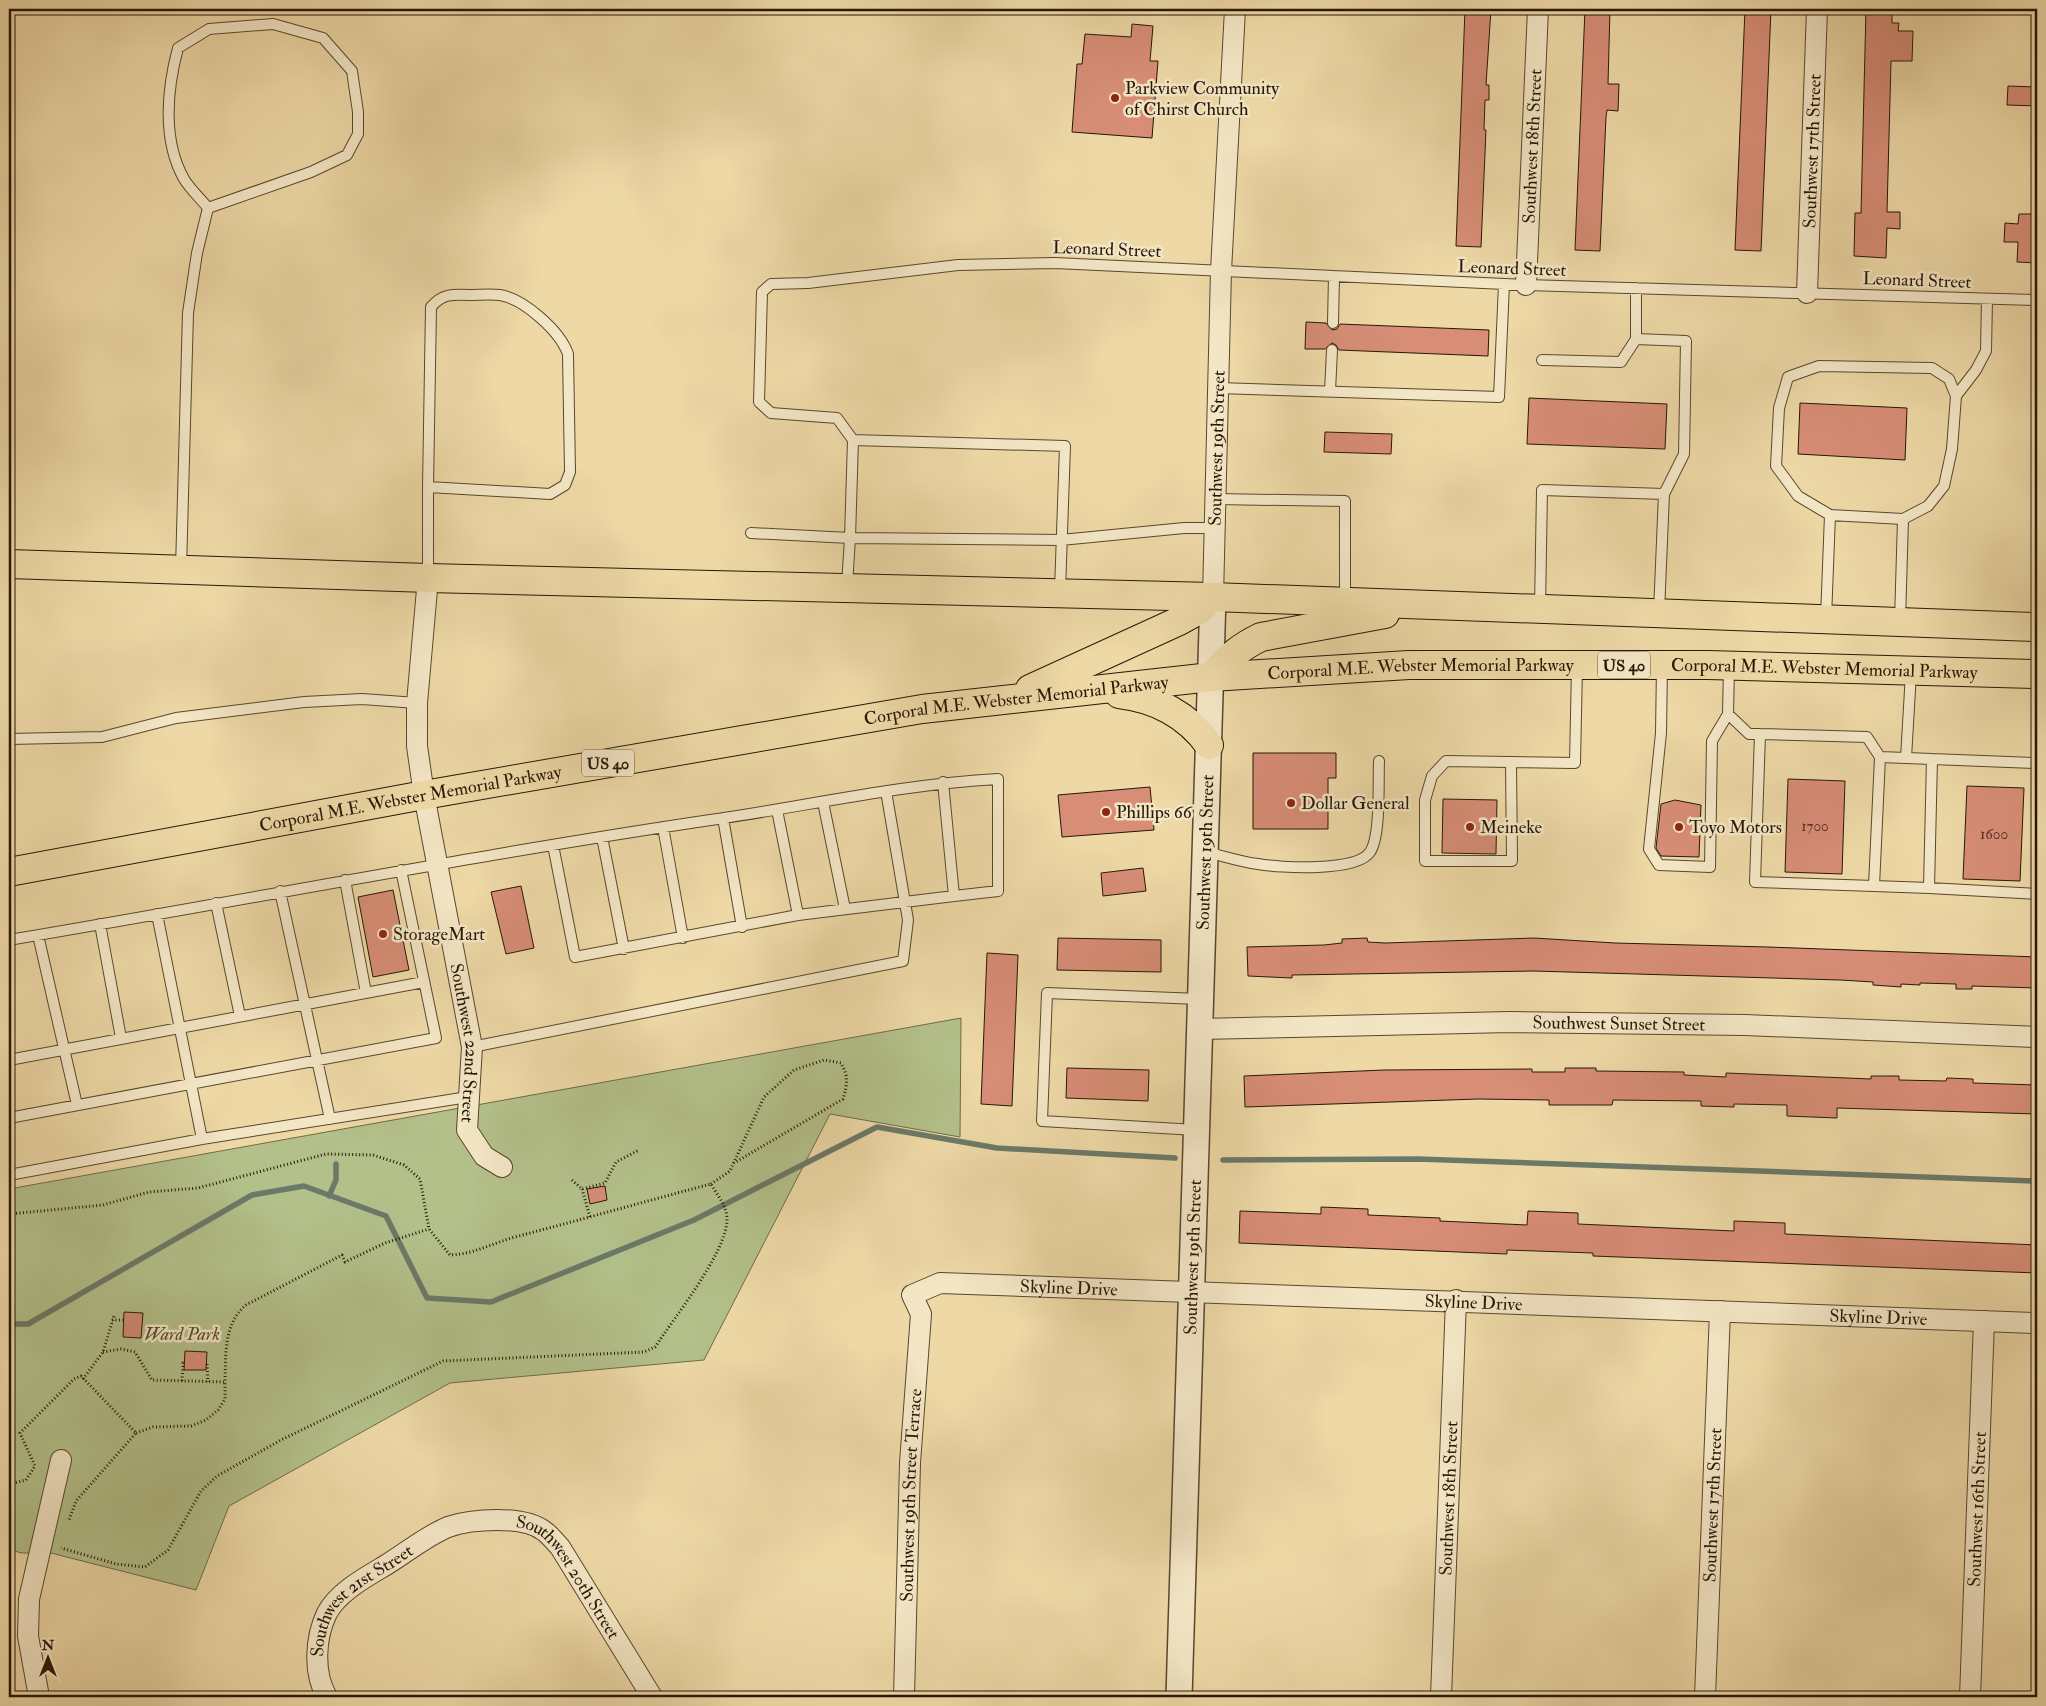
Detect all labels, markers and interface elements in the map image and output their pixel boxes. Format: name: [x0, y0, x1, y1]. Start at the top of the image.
street label: Southwest 18th Street: [1518, 68, 1547, 224]
street label: Southwest 17th Street: [1798, 73, 1827, 229]
place label: Parkview Community of Chirst Church: [1125, 77, 1280, 121]
marker: Parkview Community of Chirst Church: [1109, 92, 1121, 104]
street label: Leonard Street: [1052, 236, 1162, 263]
street label: Leonard Street: [1457, 255, 1567, 282]
street label: Leonard Street: [1862, 267, 1972, 294]
street label: Southwest 19th Street: [1204, 370, 1231, 526]
road number: US 40: [1598, 652, 1650, 678]
street label: Corporal M.E. Webster Memorial Parkway: [1267, 654, 1575, 686]
street label: Corporal M.E. Webster Memorial Parkway: [1671, 654, 1979, 684]
street label: Corporal M.E. Webster Memorial Parkway: [862, 671, 1171, 731]
road number: US 40: [582, 750, 634, 776]
street label: Corporal M.E. Webster Memorial Parkway: [257, 760, 564, 837]
street label: Southwest 19th Street: [1192, 774, 1220, 930]
place label: Dollar General: [1301, 792, 1410, 815]
marker: Dollar General: [1285, 797, 1297, 809]
place label: Phillips 66: [1116, 801, 1193, 824]
marker: Phillips 66: [1100, 806, 1112, 818]
place label: Meineke: [1480, 816, 1543, 839]
place label: Toyo Motors: [1689, 816, 1782, 839]
house number: 1700: [1801, 817, 1829, 836]
marker: Meineke: [1464, 821, 1476, 833]
marker: Toyo Motors: [1673, 821, 1685, 833]
house number: 1600: [1980, 825, 2008, 844]
place label: StorageMart: [393, 923, 485, 946]
marker: StorageMart: [377, 928, 389, 940]
street label: Southwest 22nd Street: [444, 961, 483, 1124]
street label: Southwest Sunset Street: [1532, 1011, 1706, 1036]
street label: Southwest 19th Street: [1179, 1179, 1207, 1335]
street label: Skyline Drive: [1020, 1275, 1119, 1301]
street label: Skyline Drive: [1424, 1290, 1523, 1316]
street label: Skyline Drive: [1829, 1304, 1928, 1331]
park label: Ward Park: [144, 1323, 220, 1346]
street label: Southwest 19th Street Terrace: [895, 1387, 928, 1602]
street label: Southwest 18th Street: [1435, 1420, 1463, 1576]
street label: Southwest 17th Street: [1698, 1427, 1727, 1583]
street label: Southwest 16th Street: [1963, 1431, 1992, 1587]
street label: Southwest 20th Street: [514, 1510, 625, 1644]
street label: Southwest 21st Street: [306, 1539, 418, 1657]
north arrow: [22, 1634, 72, 1684]
text: N: [41, 1637, 55, 1654]

